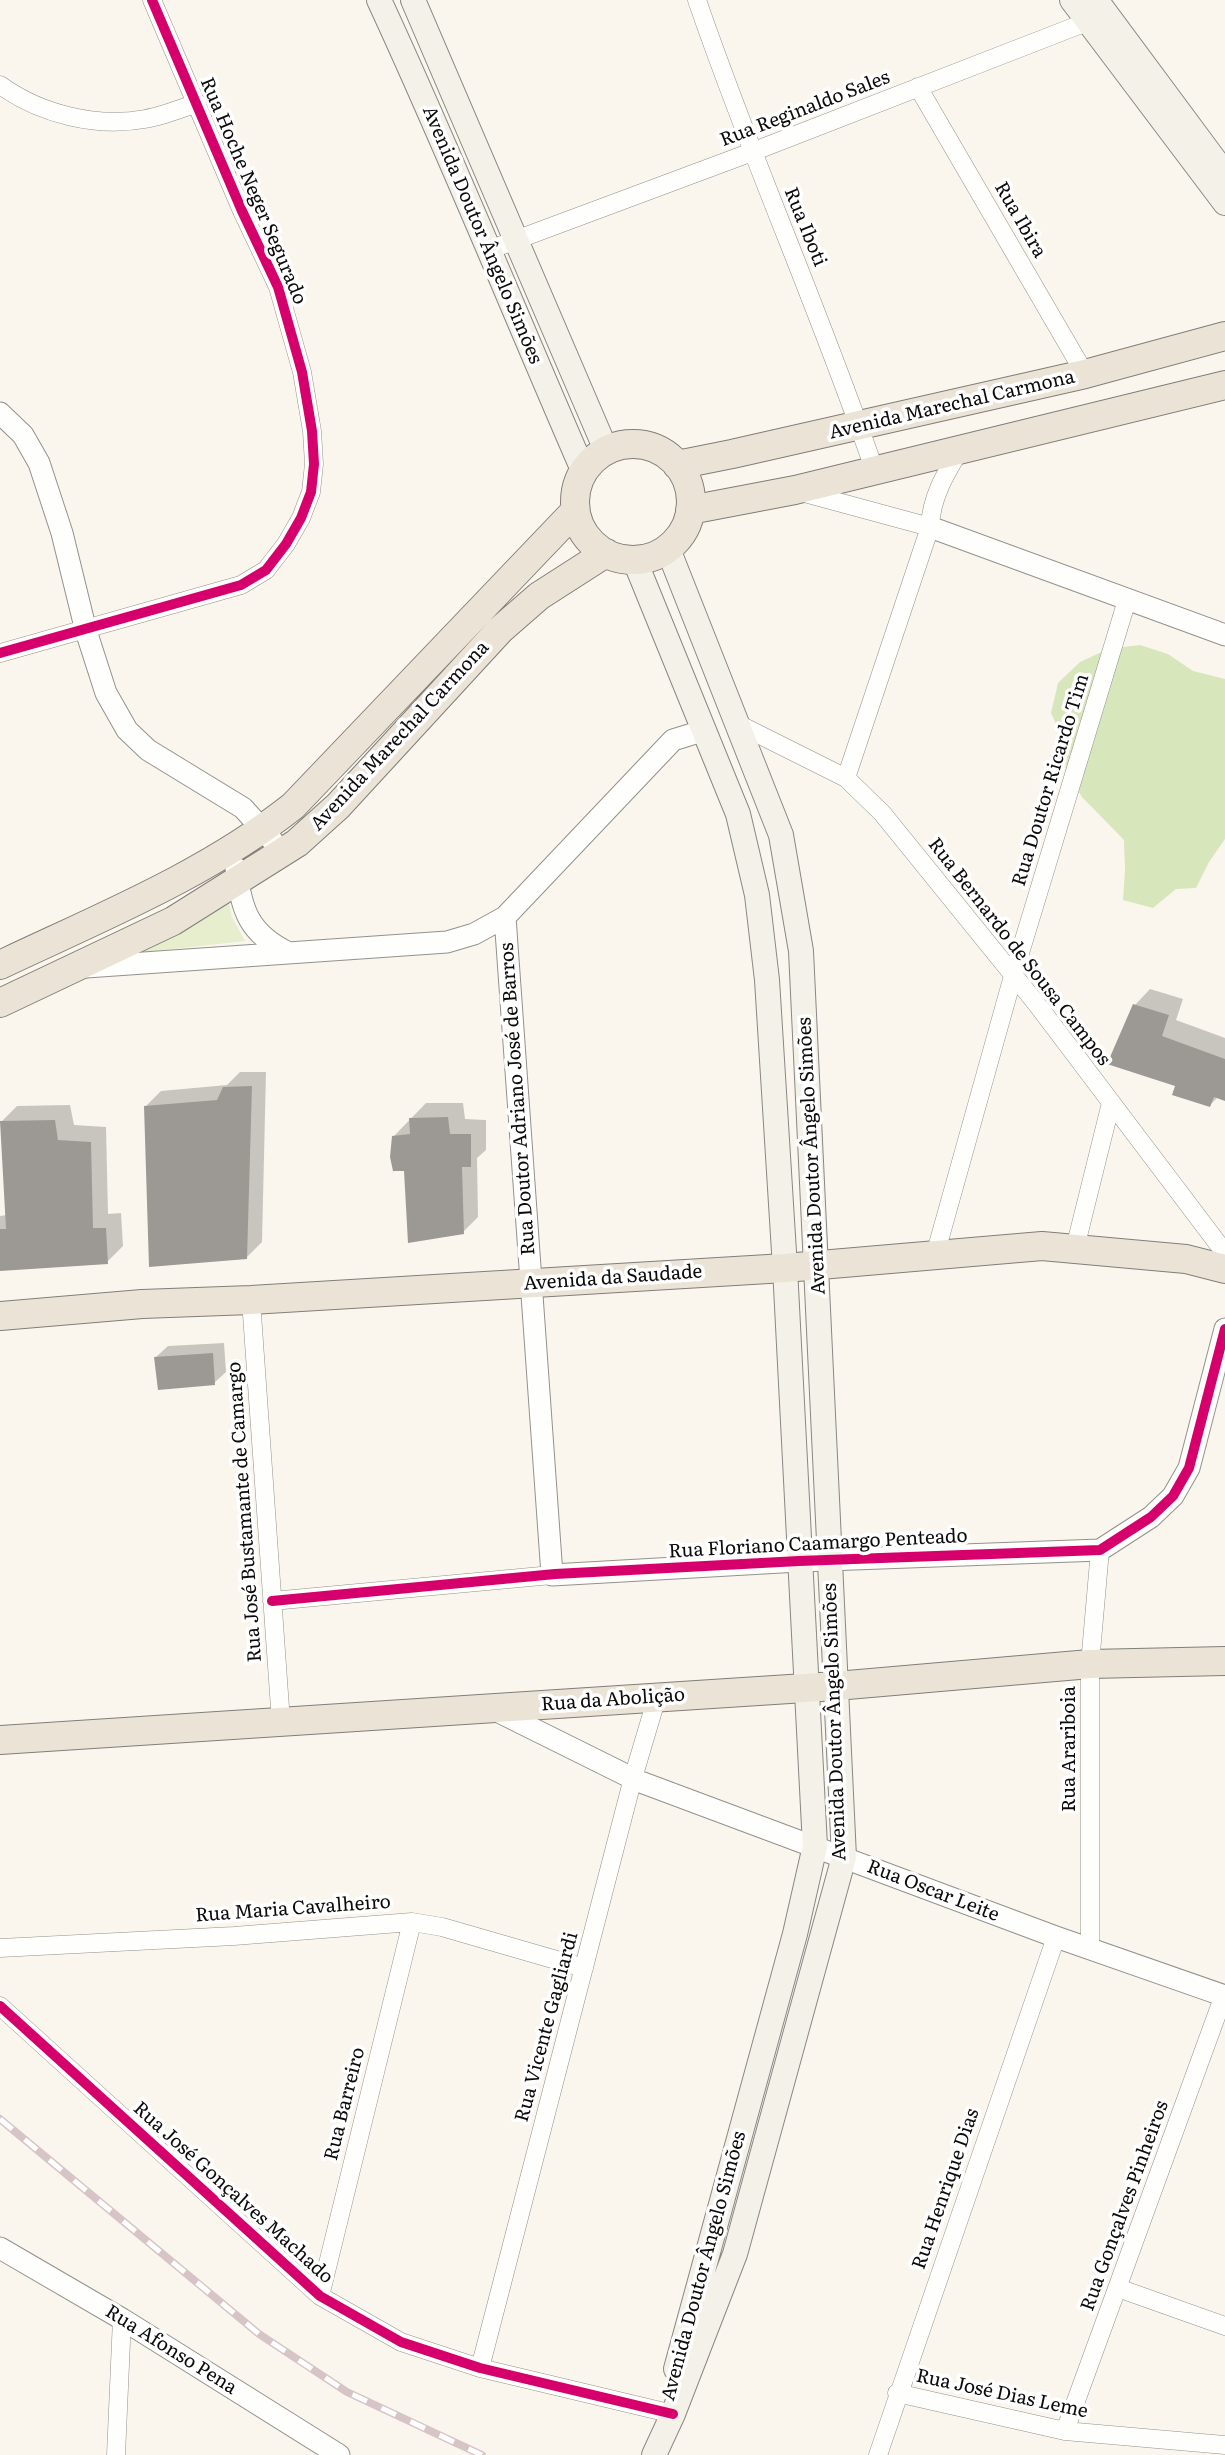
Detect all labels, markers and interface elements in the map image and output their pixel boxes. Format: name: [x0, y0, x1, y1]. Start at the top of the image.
street label: Rua Reginaldo Sales: [717, 66, 893, 152]
street label: Rua Hoche Neger Segurado: [195, 74, 311, 308]
street label: Avenida Doutor Ângelo Simões: [417, 103, 547, 367]
street label: Rua Ibira: [989, 178, 1051, 262]
street label: Rua Iboti: [779, 184, 831, 270]
street label: Avenida Marechal Carmona: [827, 366, 1077, 444]
street label: Avenida Marechal Carmona: [306, 636, 494, 836]
street label: Rua Doutor Ricardo Tim: [1008, 671, 1094, 889]
street label: Rua Bernardo de Sousa Campos: [923, 834, 1115, 1070]
street label: Rua Doutor Adriano José de Barros: [496, 942, 540, 1256]
street label: Avenida Doutor Ângelo Simões: [793, 1017, 831, 1295]
street label: Avenida da Saudade: [523, 1260, 703, 1296]
street label: Rua José Bustamante de Camargo: [223, 1361, 267, 1663]
street label: Rua Floriano Caamargo Penteado: [668, 1525, 968, 1563]
street label: Avenida Doutor Ângelo Simões: [819, 1583, 851, 1861]
street label: Rua da Abolição: [540, 1684, 686, 1716]
street label: Rua Arariboia: [1058, 1686, 1080, 1812]
street label: Rua Oscar Leite: [864, 1855, 1002, 1927]
street label: Rua Maria Cavalheiro: [195, 1891, 391, 1927]
street label: Rua Vicente Gagliardi: [511, 1929, 583, 2125]
street label: Rua Barreiro: [320, 2045, 370, 2163]
street label: Rua José Gonçalves Machado: [128, 2097, 338, 2289]
street label: Rua Gonçalves Pinheiros: [1076, 2098, 1174, 2314]
street label: Rua Henrique Dias: [908, 2106, 984, 2272]
street label: Avenida Doutor Ângelo Simões: [657, 2129, 751, 2403]
street label: Rua Afonso Pena: [101, 2300, 241, 2400]
street label: Rua José Dias Leme: [914, 2365, 1090, 2423]

